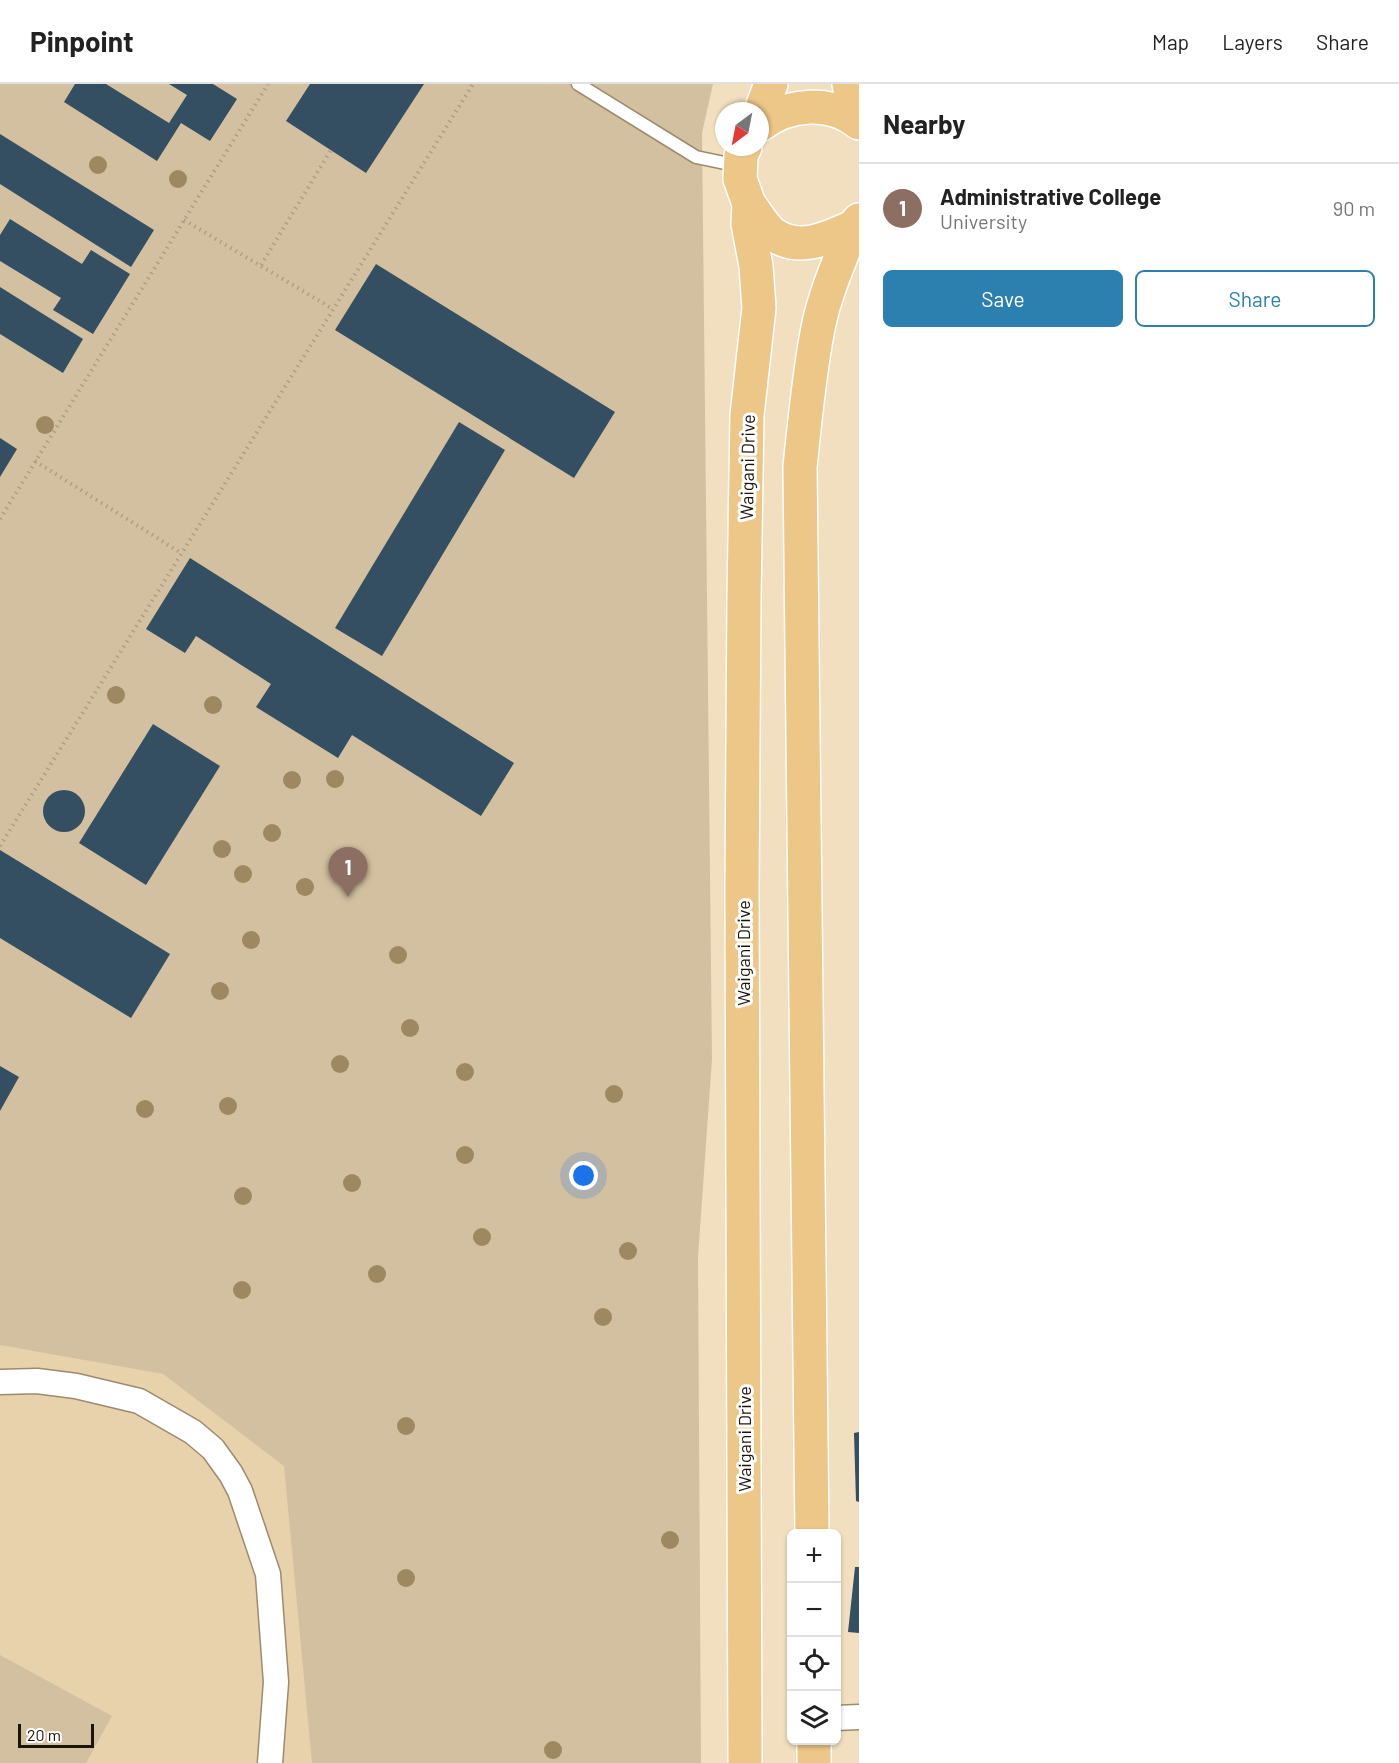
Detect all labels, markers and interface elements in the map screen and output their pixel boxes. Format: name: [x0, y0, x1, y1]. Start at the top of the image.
text: Pinpoint: [30, 24, 134, 58]
text: Map: [1152, 29, 1189, 54]
text: Layers: [1222, 29, 1283, 54]
text: Share: [1316, 29, 1369, 54]
north arrow: [715, 102, 769, 156]
text: Nearby: [883, 108, 965, 139]
text: Administrative College: [940, 183, 1161, 209]
text: 1: [899, 196, 906, 220]
text: 90 m: [1333, 196, 1375, 220]
text: University: [940, 209, 1027, 233]
button: Save: [883, 270, 1123, 327]
button: Share: [1135, 270, 1375, 327]
street label: Waigani Drive: [735, 414, 759, 520]
pin: 1: [328, 848, 368, 897]
street label: Waigani Drive: [732, 900, 754, 1006]
your location: [569, 1161, 598, 1190]
street label: Waigani Drive: [733, 1386, 755, 1492]
map controls: [787, 1529, 841, 1745]
button: +: [787, 1529, 841, 1583]
button: −: [787, 1583, 841, 1637]
button: locate: [787, 1637, 841, 1691]
button: layers: [787, 1691, 841, 1745]
scale bar: [18, 1721, 94, 1748]
text: 20 m: [27, 1725, 61, 1744]

